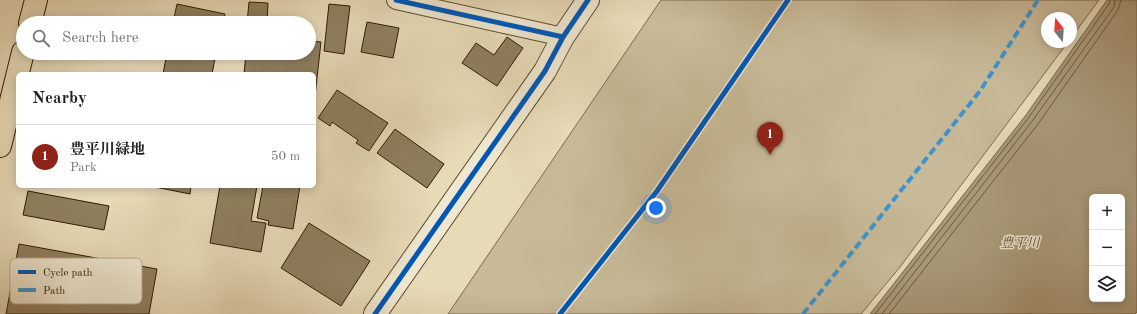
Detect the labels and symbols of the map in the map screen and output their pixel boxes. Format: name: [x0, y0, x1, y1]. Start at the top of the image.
north arrow: [1041, 12, 1077, 48]
pin: 1: [757, 122, 783, 155]
your location: [646, 198, 666, 218]
water label: 豊平川: [1000, 236, 1041, 250]
legend: [10, 258, 142, 304]
text: Cycle path: [43, 268, 93, 279]
text: Path: [43, 286, 65, 297]

